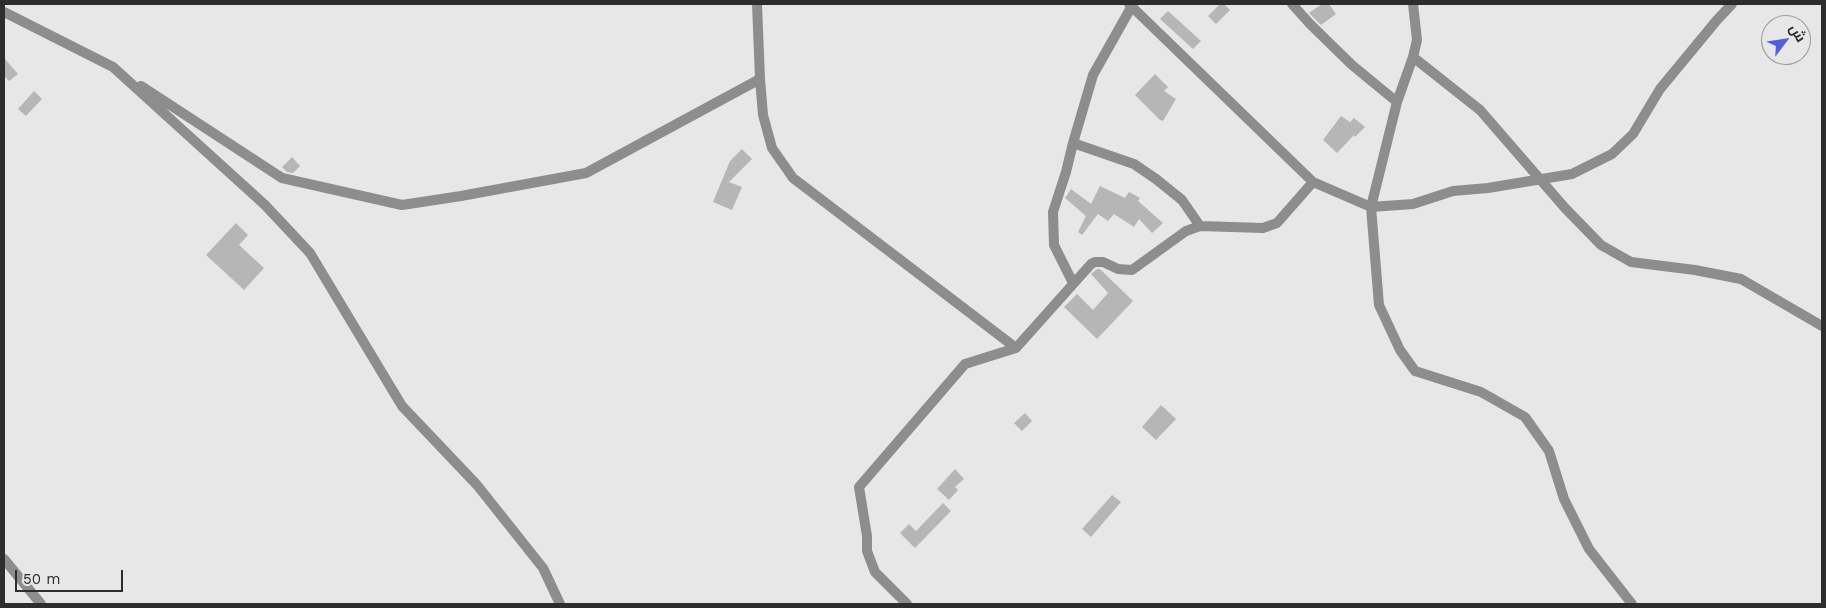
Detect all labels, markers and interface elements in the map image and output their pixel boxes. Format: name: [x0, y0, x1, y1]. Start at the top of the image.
north arrow: [1761, 15, 1811, 65]
text: ش: [1787, 21, 1809, 45]
scale bar: [18, 560, 125, 592]
text: 50 m: [23, 570, 60, 588]

